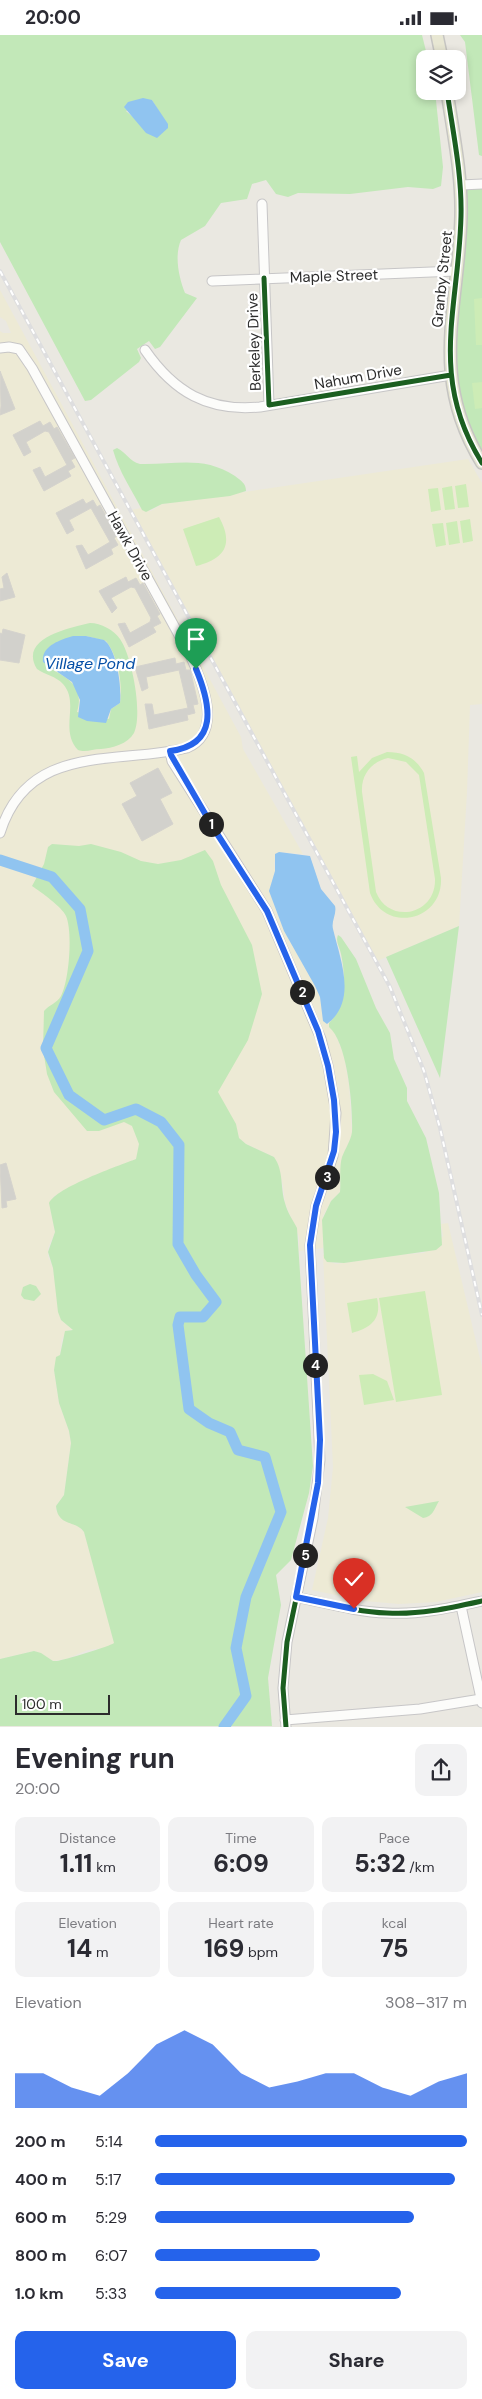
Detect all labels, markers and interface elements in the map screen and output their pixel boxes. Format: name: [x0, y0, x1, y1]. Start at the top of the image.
text: 20:00: [25, 5, 81, 30]
map controls: [416, 50, 466, 100]
button: layers: [416, 50, 466, 100]
street label: Granby Street: [427, 229, 457, 328]
street label: Maple Street: [289, 264, 379, 288]
street label: Berkeley Drive: [242, 293, 266, 391]
street label: Nahum Drive: [313, 359, 403, 395]
street label: Hawk Drive: [103, 508, 157, 584]
pin: [175, 618, 217, 669]
icon: arrive: [182, 625, 210, 653]
water label: Village Pond: [45, 653, 136, 674]
pin: 1: [198, 811, 224, 837]
text: 1: [209, 815, 214, 833]
pin: 2: [290, 979, 314, 1005]
text: 2: [298, 983, 307, 1001]
pin: 3: [314, 1165, 340, 1189]
text: 3: [323, 1168, 332, 1186]
pin: 4: [302, 1353, 328, 1377]
text: 4: [311, 1356, 320, 1374]
pin: 5: [292, 1543, 318, 1567]
text: 5: [301, 1546, 310, 1564]
pin: [333, 1558, 375, 1609]
icon: check: [340, 1565, 368, 1593]
scale bar: [15, 1691, 110, 1715]
text: 100 m: [22, 1695, 62, 1713]
text: Evening run: [15, 1740, 175, 1777]
button: share: [415, 1744, 467, 1796]
text: 20:00: [15, 1778, 60, 1799]
text: Distance: [59, 1829, 116, 1847]
text: Time: [225, 1829, 257, 1847]
text: Pace: [379, 1829, 410, 1847]
text: 1.11: [60, 1847, 92, 1880]
text: 6:09: [213, 1847, 269, 1880]
text: 5:32: [354, 1847, 406, 1880]
text: km: [92, 1858, 116, 1876]
text: /km: [406, 1858, 434, 1876]
text: Elevation: [58, 1914, 117, 1932]
text: Heart rate: [208, 1914, 274, 1932]
text: kcal: [382, 1914, 407, 1932]
text: 14: [67, 1932, 92, 1965]
text: 169: [204, 1932, 244, 1965]
text: 75: [380, 1932, 409, 1965]
text: m: [92, 1943, 108, 1961]
text: bpm: [244, 1943, 278, 1961]
text: Elevation: [15, 1992, 82, 2013]
text: 308–317 m: [385, 1992, 467, 2013]
text: 200 m: [15, 2131, 66, 2152]
text: 5:14: [95, 2131, 123, 2152]
text: 400 m: [15, 2169, 67, 2190]
text: 5:17: [95, 2169, 122, 2190]
text: 600 m: [15, 2207, 67, 2228]
text: 5:29: [95, 2207, 127, 2228]
text: 800 m: [15, 2245, 66, 2266]
text: 6:07: [95, 2245, 128, 2266]
text: 1.0 km: [15, 2283, 64, 2304]
text: 5:33: [95, 2283, 127, 2304]
button: Save: [15, 2331, 236, 2389]
button: Share: [246, 2331, 467, 2389]

